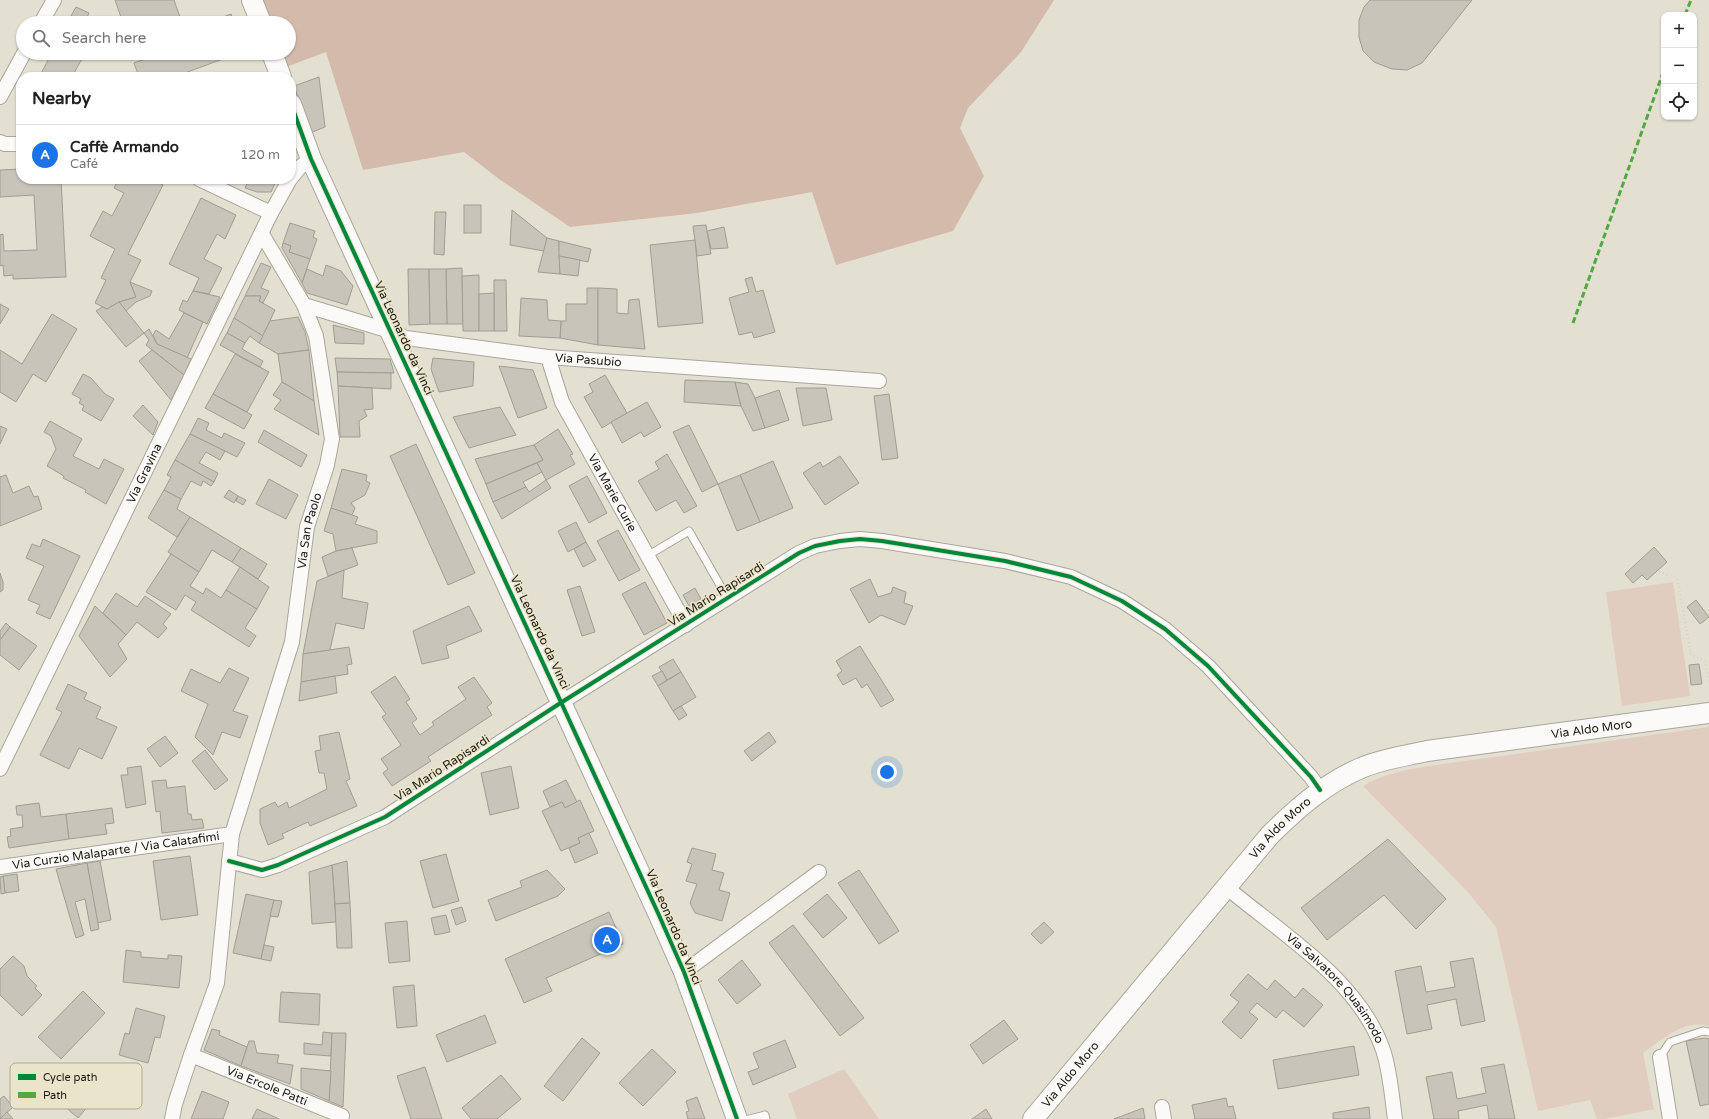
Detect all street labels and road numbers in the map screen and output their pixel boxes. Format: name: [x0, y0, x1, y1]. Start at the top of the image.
street label: Via Leonardo da Vinci: [371, 279, 437, 397]
street label: Via Pasubio: [555, 351, 622, 369]
street label: Via Gravina: [124, 441, 165, 505]
street label: Via Marie Curie: [585, 451, 640, 534]
street label: Via San Paolo: [295, 491, 325, 570]
street label: Via Mario Rapisardi: [665, 559, 767, 629]
street label: Via Leonardo da Vinci: [507, 573, 573, 691]
street label: Via Aldo Moro: [1550, 716, 1633, 741]
street label: Via Mario Rapisardi: [392, 732, 492, 804]
street label: Via Aldo Moro: [1246, 794, 1314, 861]
street label: Via Curzio Malaparte / Via Calatafimi: [11, 829, 220, 872]
street label: Via Leonardo da Vinci: [643, 867, 705, 987]
street label: Via Salvatore Quasimodo: [1283, 930, 1387, 1045]
street label: Via Aldo Moro: [1039, 1039, 1102, 1110]
street label: Via Ercole Patti: [224, 1063, 310, 1108]

